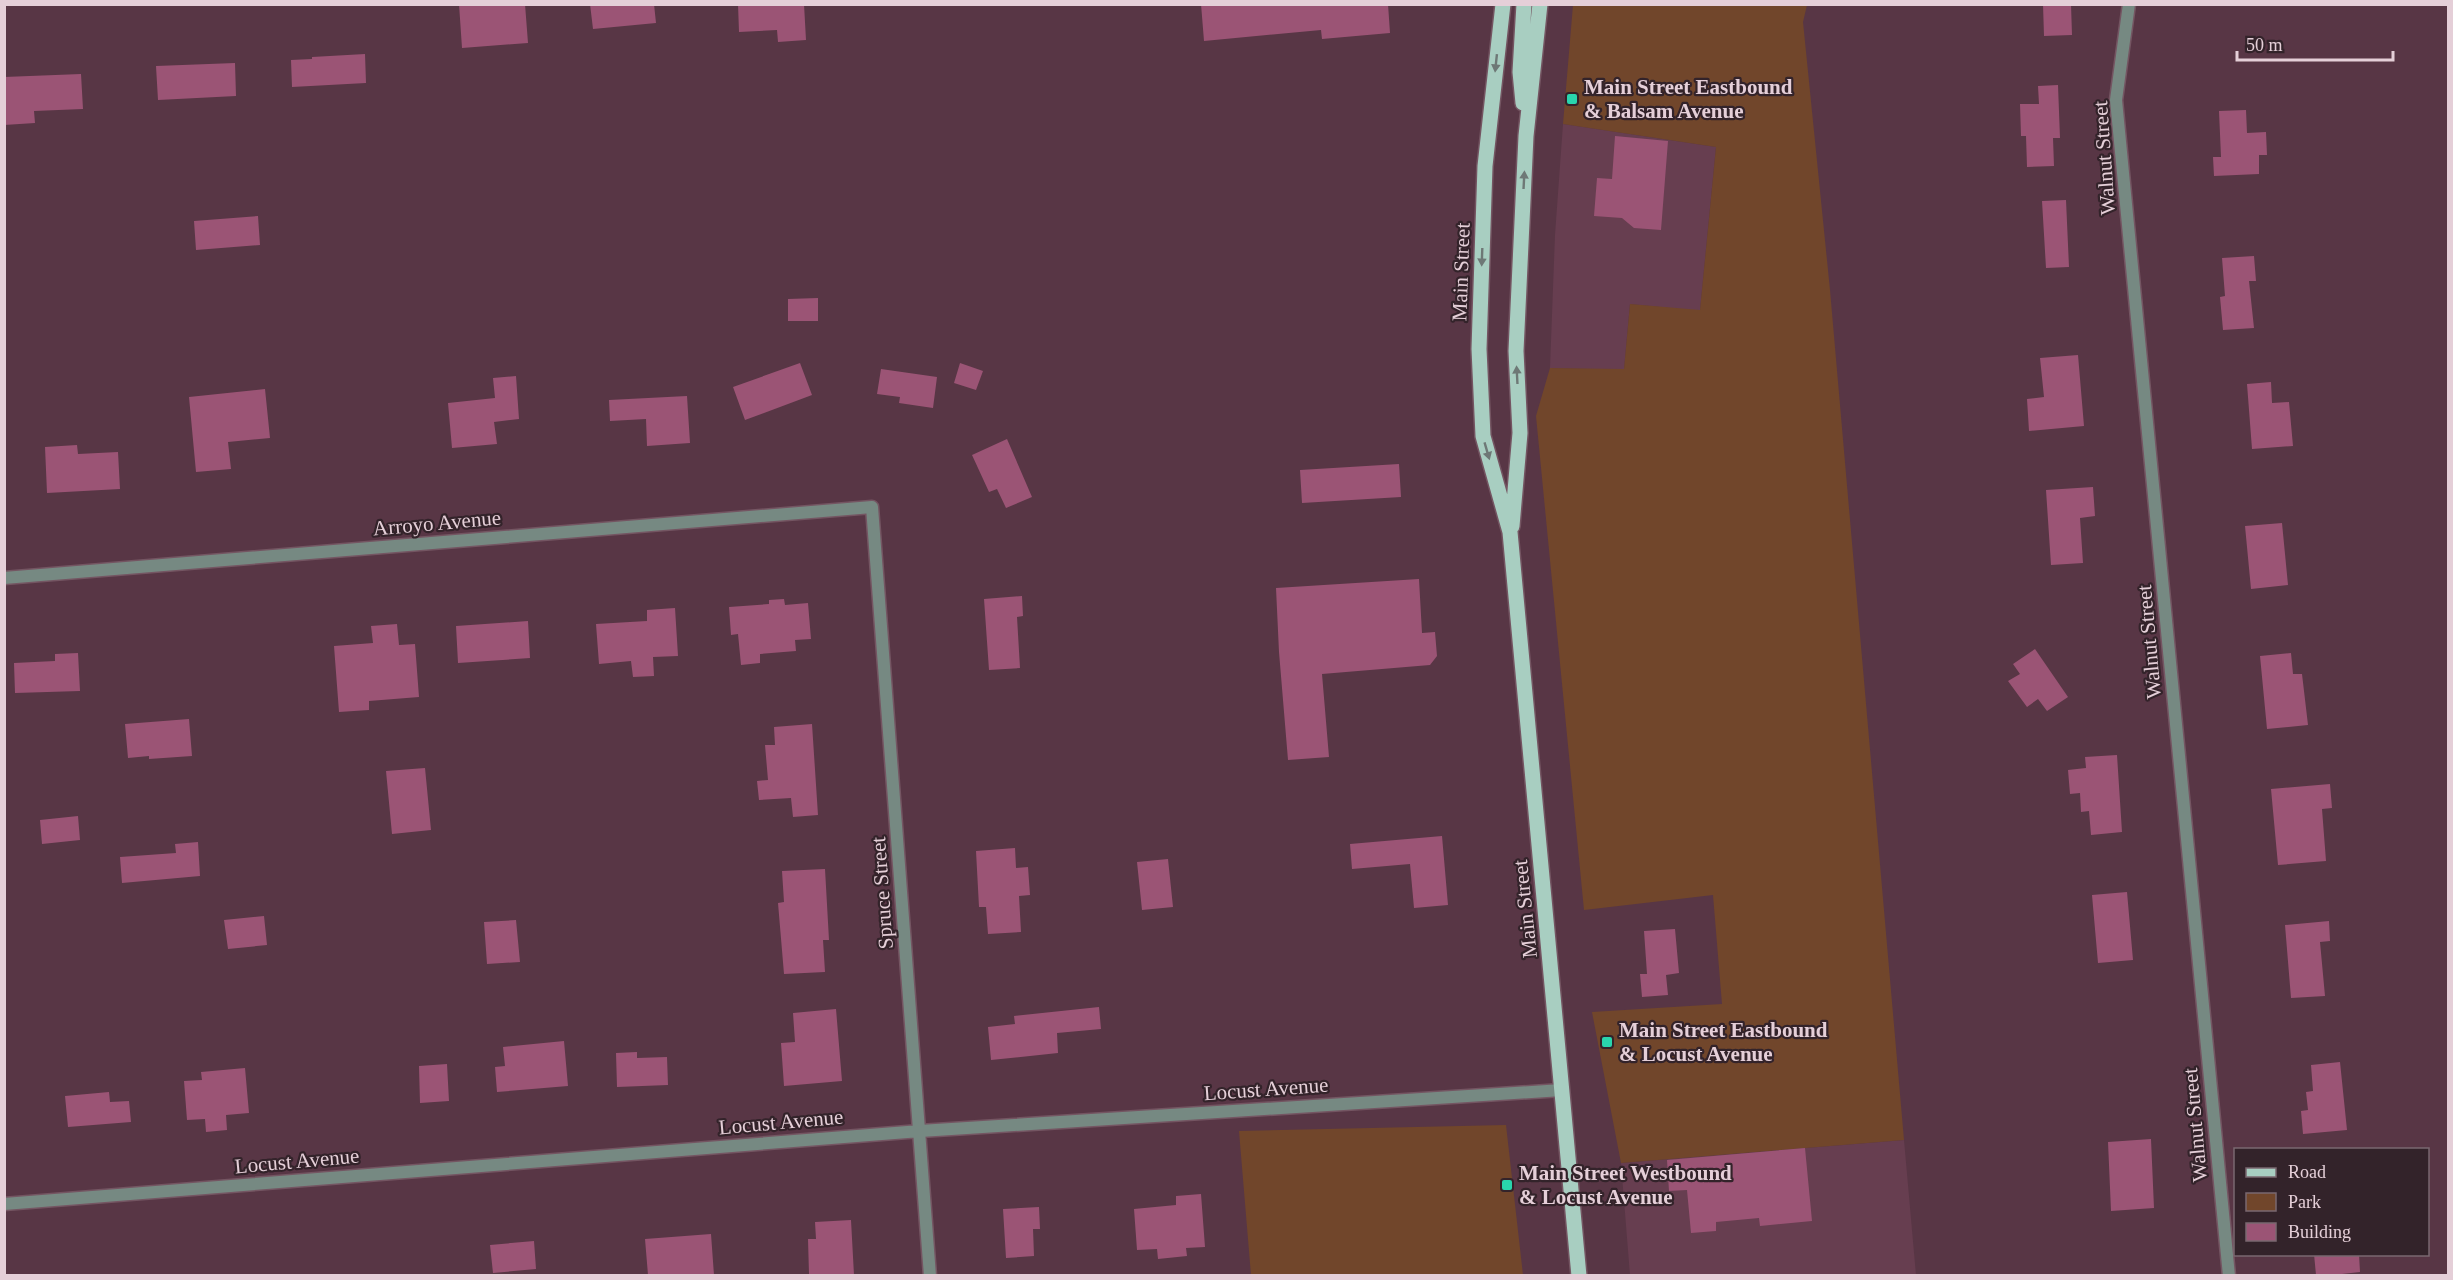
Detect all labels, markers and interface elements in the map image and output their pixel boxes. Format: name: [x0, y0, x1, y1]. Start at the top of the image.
scale bar: [2237, 24, 2393, 62]
text: 50 m: [2246, 35, 2283, 55]
one-way arrow: [1491, 53, 1501, 72]
place label: Main Street Eastbound & Balsam Avenue: [1584, 75, 1793, 123]
marker: Main Street Eastbound & Balsam Avenue: [1565, 92, 1579, 106]
street label: Walnut Street: [2088, 100, 2120, 216]
one-way arrow: [1520, 170, 1529, 189]
street label: Main Street: [1447, 222, 1475, 322]
one-way arrow: [1478, 247, 1487, 266]
one-way arrow: [1513, 365, 1522, 384]
one-way arrow: [1483, 442, 1492, 460]
street label: Arroyo Avenue: [372, 505, 502, 541]
street label: Walnut Street: [2132, 584, 2166, 700]
street label: Spruce Street: [866, 836, 898, 950]
street label: Main Street: [1508, 859, 1542, 959]
place label: Main Street Eastbound & Locust Avenue: [1619, 1018, 1828, 1066]
marker: Main Street Eastbound & Locust Avenue: [1600, 1035, 1614, 1049]
street label: Walnut Street: [2178, 1067, 2212, 1183]
street label: Locust Avenue: [1203, 1073, 1329, 1105]
street label: Locust Avenue: [718, 1105, 844, 1139]
street label: Locust Avenue: [234, 1144, 360, 1178]
legend: [2234, 1148, 2429, 1256]
place label: Main Street Westbound & Locust Avenue: [1519, 1161, 1732, 1209]
text: Road: [2288, 1162, 2326, 1182]
marker: Main Street Westbound & Locust Avenue: [1500, 1178, 1514, 1192]
text: Park: [2288, 1192, 2321, 1212]
text: Building: [2288, 1222, 2351, 1242]

